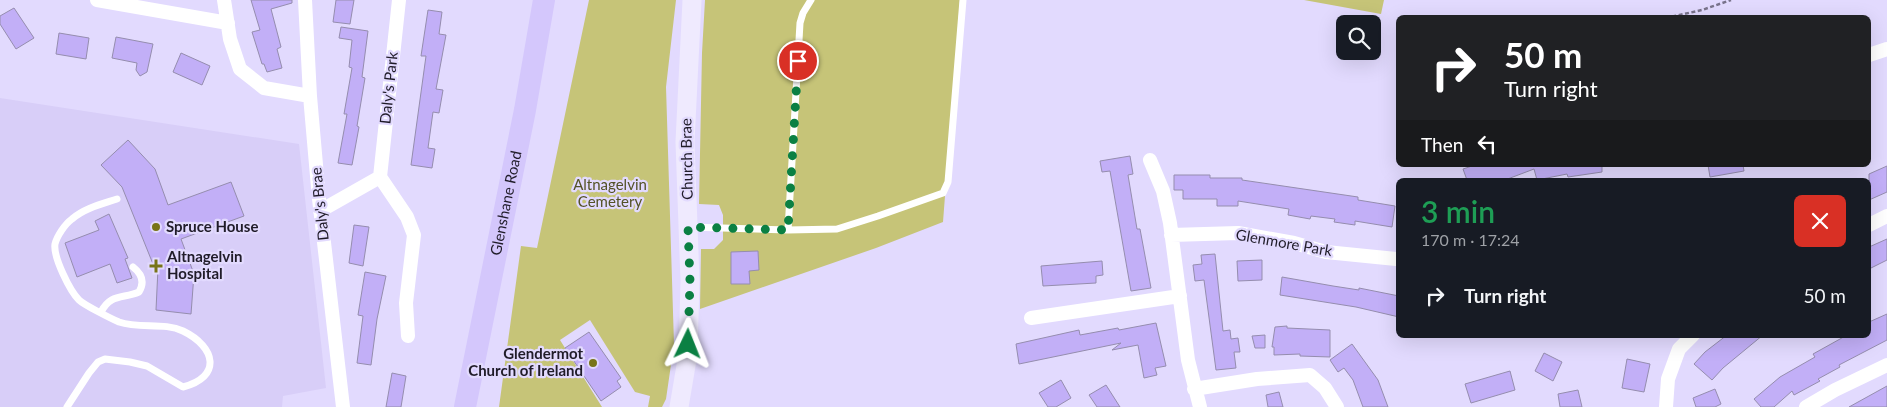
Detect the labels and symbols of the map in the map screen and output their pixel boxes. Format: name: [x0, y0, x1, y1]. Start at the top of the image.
pin: [777, 40, 819, 82]
street label: Daly's Park: [375, 51, 401, 125]
street label: Church Brae: [676, 118, 696, 200]
street label: Glenshane Road: [486, 149, 525, 257]
street label: Daly's Brae: [306, 167, 332, 242]
park label: Altnagelvin Cemetery: [573, 175, 647, 210]
place label: Spruce House: [166, 217, 258, 235]
marker: Spruce House: [150, 221, 162, 233]
street label: Glenmore Park: [1234, 225, 1334, 259]
place label: Altnagelvin Hospital: [166, 247, 243, 282]
marker: Altnagelvin Hospital: [149, 259, 163, 273]
position arrow: [661, 317, 713, 369]
place label: Glendermot Church of Ireland: [468, 344, 583, 379]
marker: Glendermot Church of Ireland: [587, 357, 599, 369]

